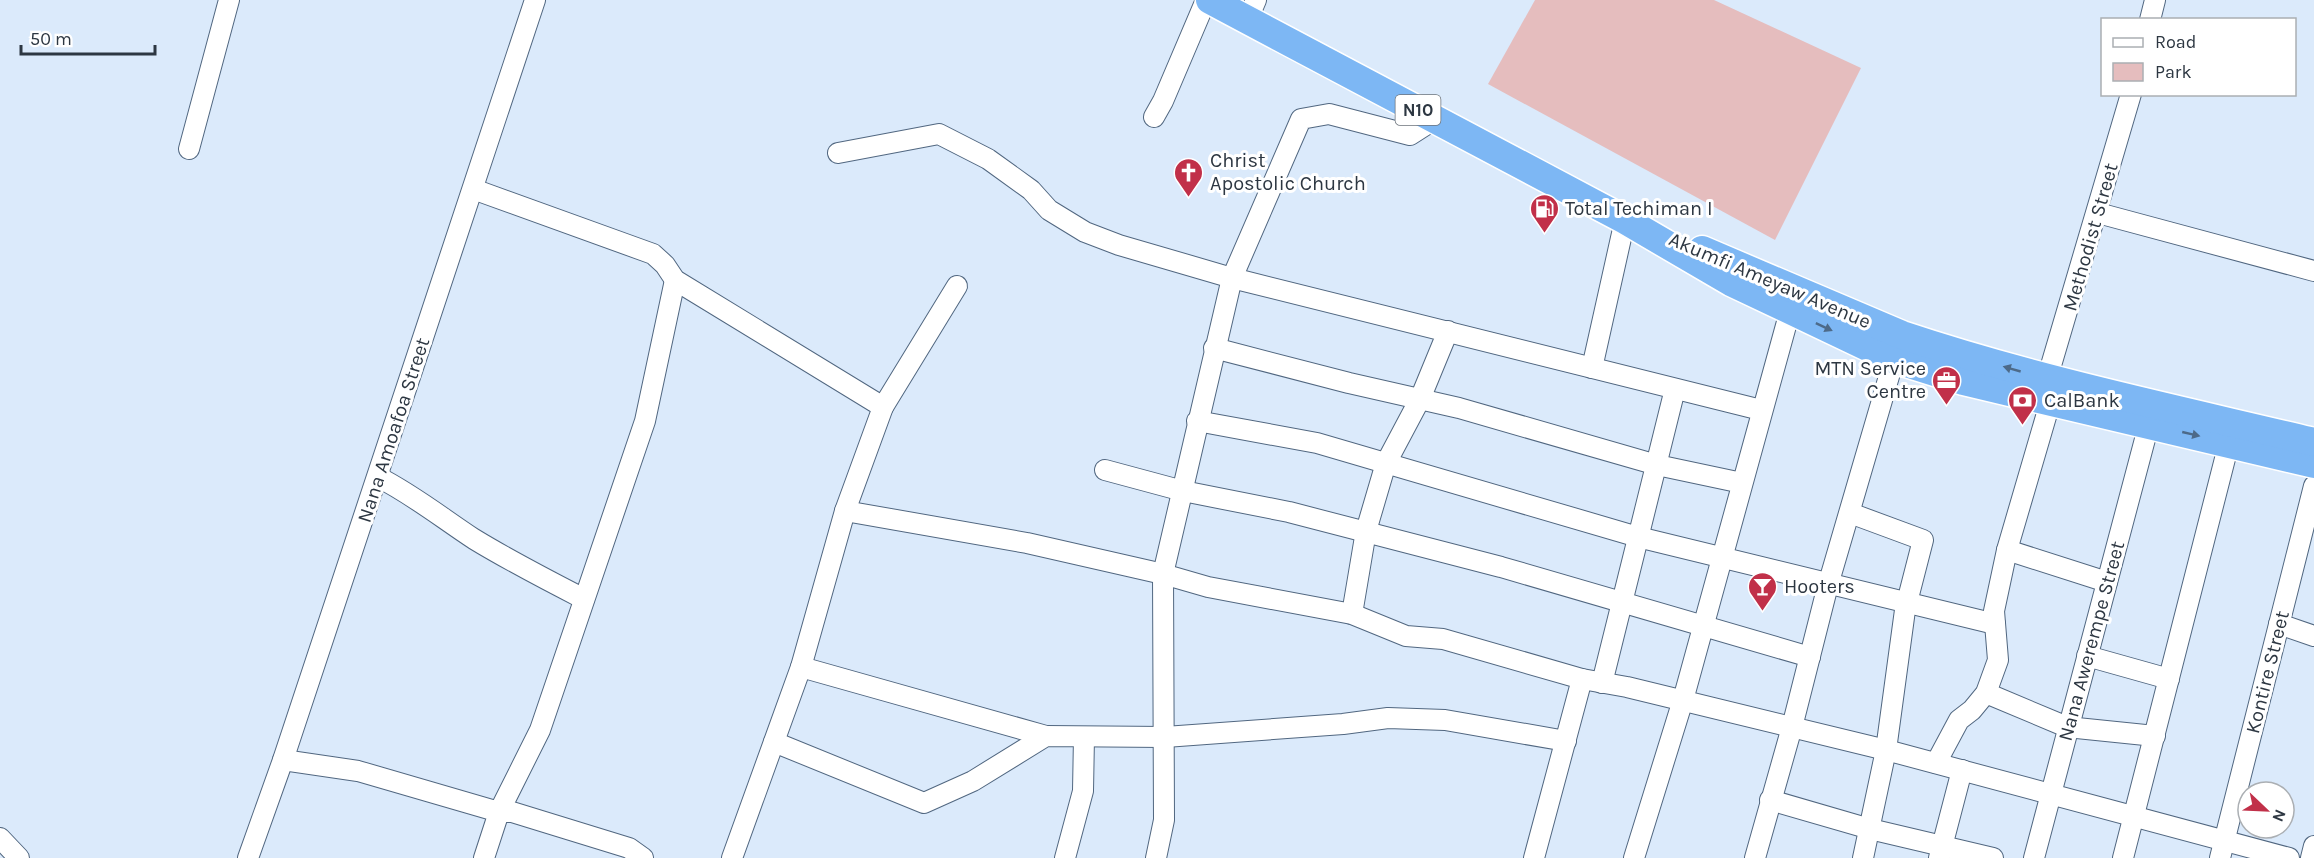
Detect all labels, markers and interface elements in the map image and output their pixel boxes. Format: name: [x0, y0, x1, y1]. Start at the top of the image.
scale bar: [21, 18, 154, 56]
legend: [2101, 18, 2296, 96]
text: 50 m: [30, 28, 72, 50]
text: Road: [2155, 31, 2196, 53]
text: Park: [2155, 61, 2192, 83]
road number: N10: [1396, 95, 1440, 125]
place label: Christ Apostolic Church: [1210, 149, 1366, 195]
church icon: Christ Apostolic Church: [1173, 156, 1205, 198]
street label: Methodist Street: [2058, 160, 2123, 314]
fuel station icon: Total Techiman I: [1528, 192, 1560, 234]
place label: Total Techiman I: [1565, 197, 1713, 220]
street label: Akumfi Ameyaw Avenue: [1665, 227, 1874, 333]
one-way arrow: [1815, 323, 1833, 332]
street label: Nana Amoafoa Street: [353, 334, 434, 526]
place label: MTN Service Centre: [1814, 357, 1926, 403]
office icon: MTN Service Centre: [1931, 364, 1963, 406]
one-way arrow: [2003, 364, 2021, 374]
bank icon: CalBank: [2007, 384, 2039, 426]
place label: CalBank: [2044, 389, 2120, 412]
one-way arrow: [2182, 430, 2201, 440]
street label: Nana Awerempe Street: [2054, 538, 2129, 744]
bar icon: Hooters: [1747, 570, 1779, 612]
place label: Hooters: [1784, 575, 1855, 598]
street label: Kontire Street: [2241, 608, 2294, 736]
north arrow: [2236, 780, 2296, 840]
text: N: [2268, 807, 2290, 825]

